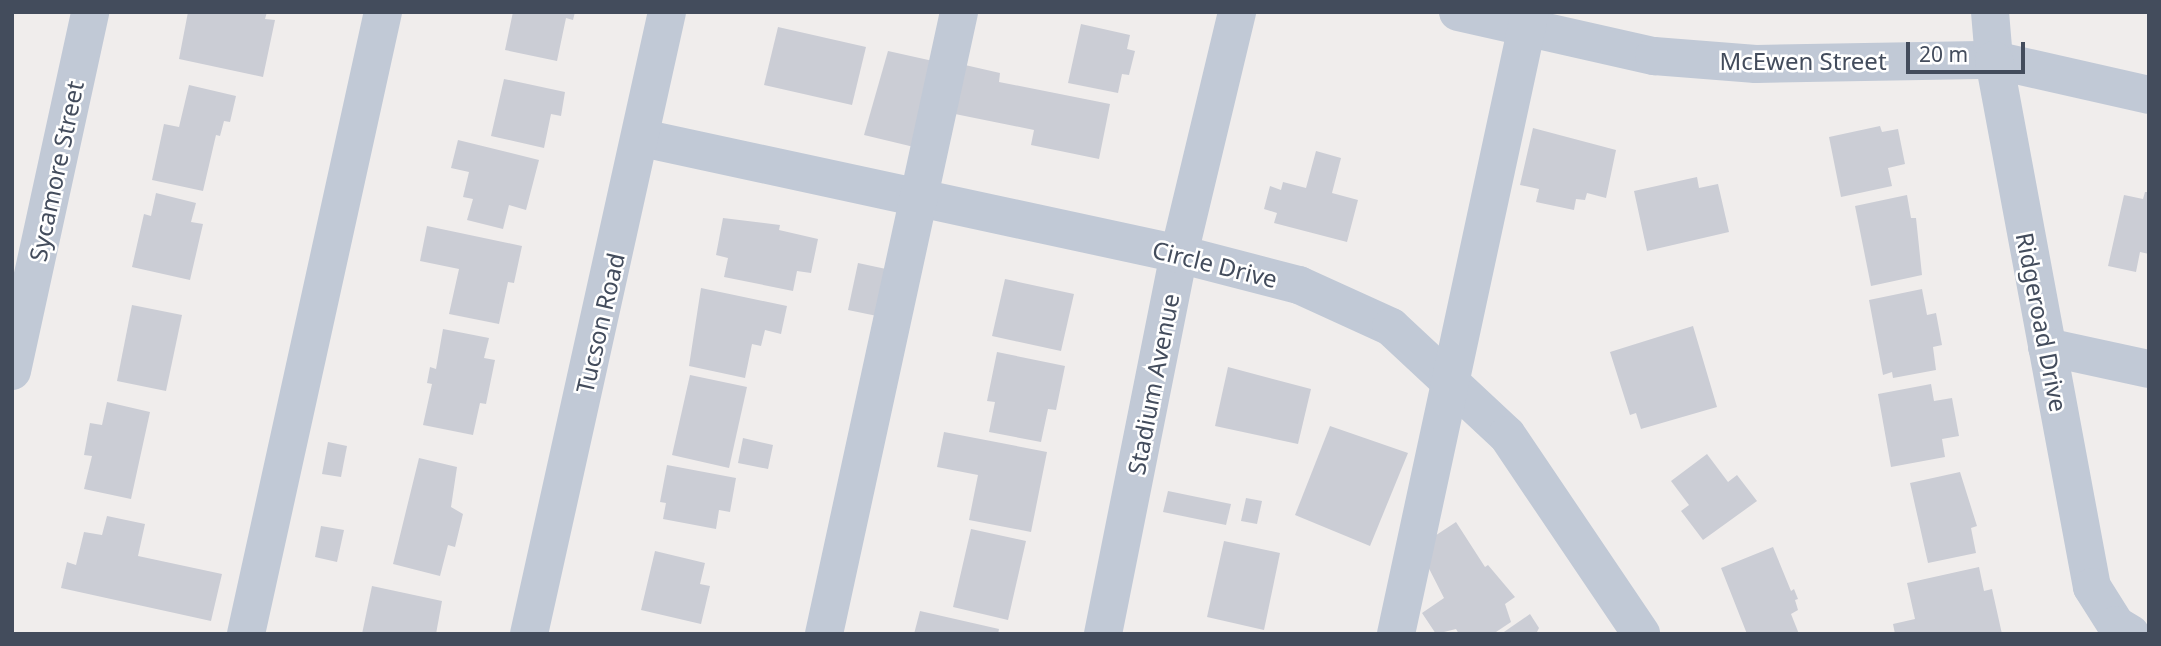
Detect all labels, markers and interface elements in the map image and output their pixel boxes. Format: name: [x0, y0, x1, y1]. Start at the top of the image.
scale bar: [1909, 28, 2028, 72]
text: 20 m: [1919, 40, 1968, 68]
street label: McEwen Street: [1719, 47, 1887, 75]
street label: Sycamore Street: [23, 78, 89, 264]
street label: Ridgeroad Drive: [2011, 230, 2073, 414]
street label: Circle Drive: [1150, 235, 1280, 293]
street label: Tucson Road: [570, 250, 630, 396]
street label: Stadium Avenue: [1121, 291, 1185, 477]

